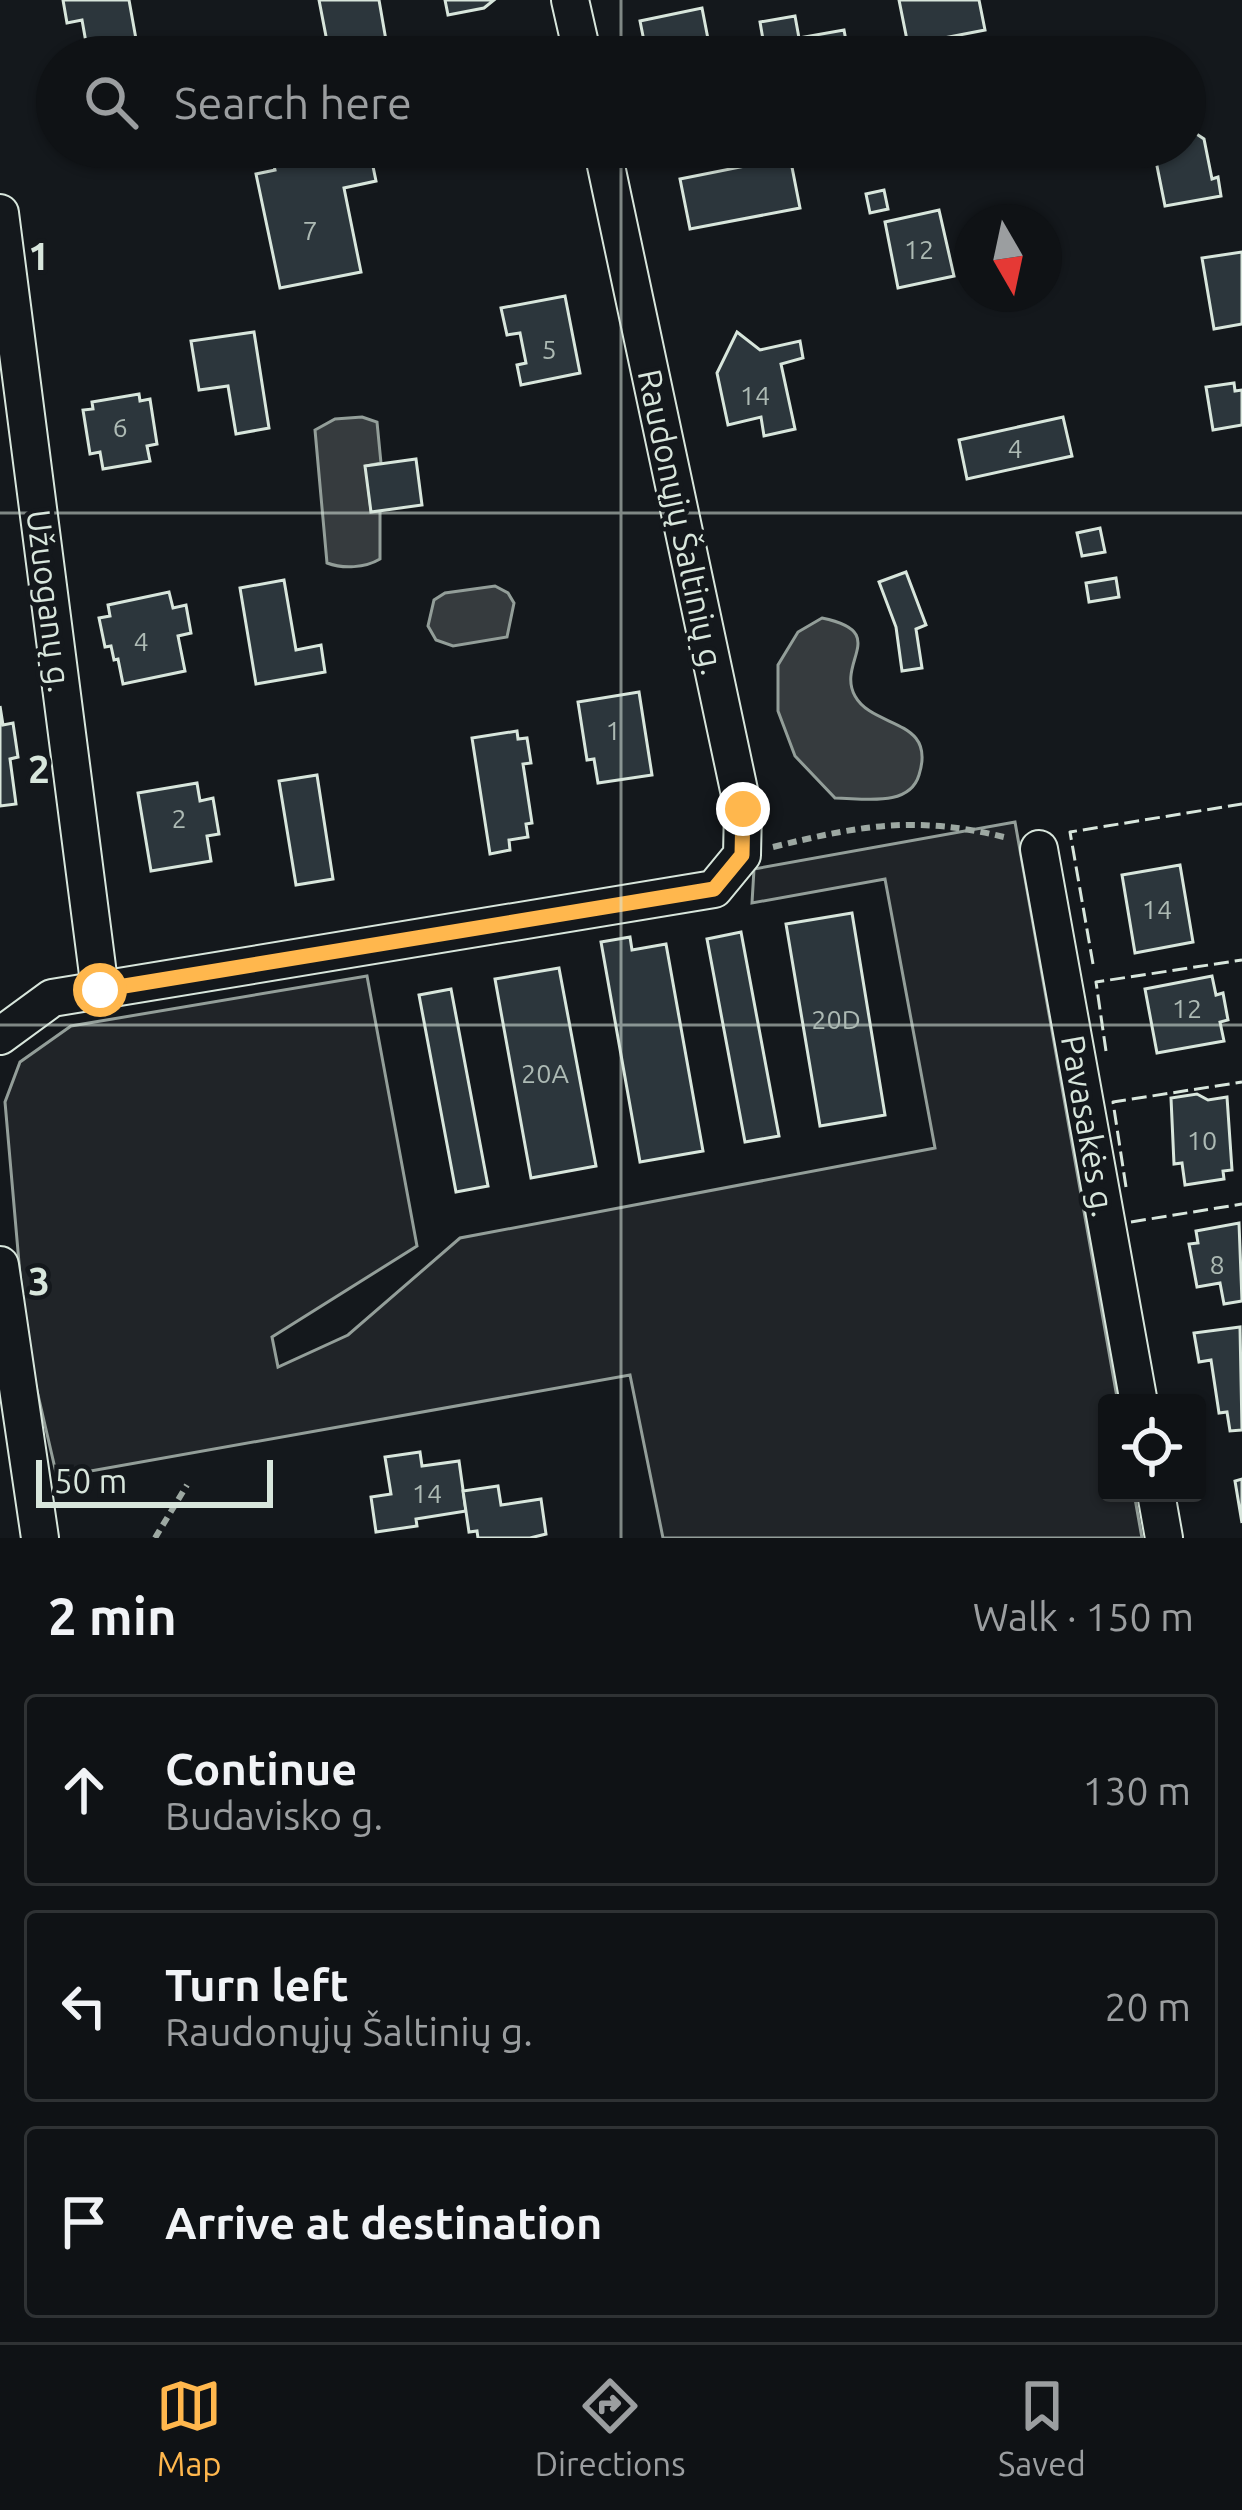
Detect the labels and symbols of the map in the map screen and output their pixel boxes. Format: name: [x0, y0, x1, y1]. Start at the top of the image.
north arrow: [954, 204, 1062, 312]
house number: 7: [302, 215, 318, 245]
text: 1: [28, 234, 50, 277]
house number: 12: [904, 234, 934, 264]
house number: 5: [541, 334, 557, 364]
street label: Raudonųjų Šaltinių g.: [632, 366, 733, 678]
house number: 14: [740, 380, 770, 410]
house number: 6: [112, 412, 128, 442]
house number: 4: [1007, 433, 1023, 463]
street label: Užuoganų g.: [20, 507, 80, 695]
house number: 4: [133, 626, 149, 656]
house number: 1: [605, 715, 621, 745]
text: 2: [28, 747, 50, 790]
route end: [716, 782, 770, 836]
house number: 2: [171, 803, 187, 833]
house number: 14: [1142, 894, 1172, 924]
route start: [73, 963, 127, 1017]
house number: 12: [1172, 993, 1202, 1023]
house number: 20D: [811, 1004, 861, 1034]
street label: Pavasakės g.: [1055, 1032, 1123, 1220]
house number: 20A: [521, 1058, 569, 1088]
house number: 10: [1187, 1125, 1217, 1155]
house number: 8: [1209, 1249, 1225, 1279]
text: 3: [28, 1259, 50, 1302]
scale bar: [36, 1454, 273, 1507]
house number: 14: [412, 1478, 442, 1508]

